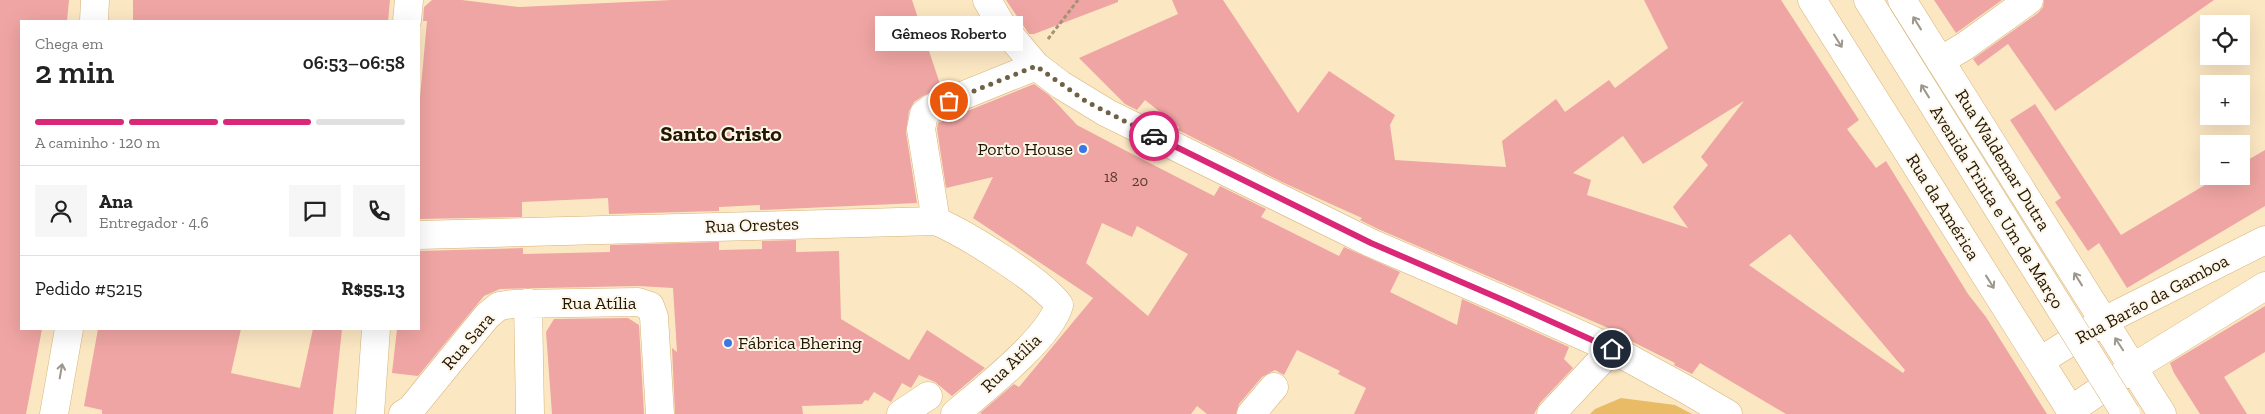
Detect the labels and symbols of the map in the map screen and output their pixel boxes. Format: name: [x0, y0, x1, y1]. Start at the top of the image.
callout: Gêmeos Roberto: [875, 16, 1023, 51]
one-way arrow: [1911, 17, 1921, 31]
one-way arrow: [1833, 34, 1843, 48]
pin: [928, 80, 970, 122]
one-way arrow: [1919, 84, 1929, 98]
street label: Rua Waldemar Dutra: [1951, 85, 2056, 235]
street label: Avenida Trinta e Um de Março: [1925, 101, 2069, 313]
courier: [1129, 111, 1179, 161]
district label: Santo Cristo: [660, 120, 782, 147]
place label: Porto House: [977, 138, 1073, 160]
marker: Porto House: [1077, 143, 1089, 155]
street label: Rua da América: [1902, 150, 1985, 265]
house number: 18: [1104, 168, 1118, 186]
house number: 20: [1132, 172, 1148, 190]
street label: Rua Orestes: [705, 212, 799, 238]
street label: Rua Barão da Gamboa: [2072, 249, 2232, 349]
one-way arrow: [2073, 273, 2083, 287]
one-way arrow: [1985, 275, 1996, 289]
street label: Rua Atília: [561, 292, 637, 314]
street label: Rua Sara: [437, 308, 499, 374]
pin: [1591, 328, 1633, 370]
street label: Rua Atília: [976, 329, 1046, 397]
place label: Fábrica Bhering: [738, 332, 862, 354]
marker: Fábrica Bhering: [722, 337, 734, 349]
one-way arrow: [2114, 337, 2124, 351]
one-way arrow: [57, 364, 67, 380]

